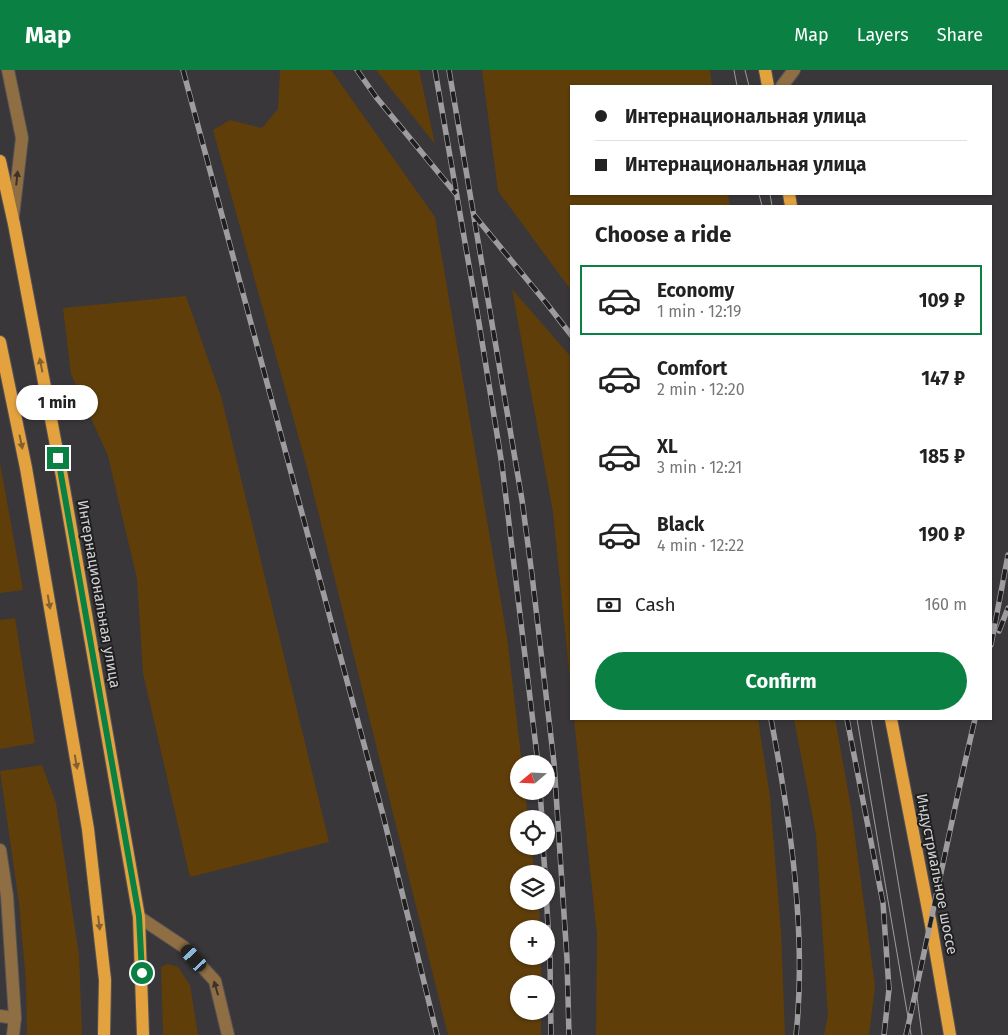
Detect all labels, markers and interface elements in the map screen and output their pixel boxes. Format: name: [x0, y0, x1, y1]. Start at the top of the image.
text: Map: [25, 21, 71, 49]
text: Map: [794, 24, 829, 46]
text: Layers: [857, 24, 909, 46]
text: Share: [937, 24, 983, 46]
text: Интернациональная улица: [625, 105, 866, 128]
text: Интернациональная улица: [625, 153, 866, 176]
one-way arrow: [13, 170, 21, 186]
text: Choose a ride: [595, 221, 731, 248]
icon: car: [597, 278, 642, 323]
text: Economy: [657, 279, 734, 302]
text: 109 ₽: [919, 289, 965, 312]
text: 1 min · 12:19: [657, 302, 741, 321]
icon: car: [597, 356, 642, 401]
one-way arrow: [36, 357, 44, 373]
text: Comfort: [657, 357, 727, 380]
text: 147 ₽: [921, 367, 965, 390]
text: 2 min · 12:20: [657, 380, 745, 399]
callout: 1 min: [17, 386, 99, 420]
text: 1 min: [38, 393, 76, 412]
one-way arrow: [17, 434, 25, 450]
icon: car: [597, 434, 642, 479]
text: XL: [657, 435, 678, 458]
text: 185 ₽: [919, 445, 965, 468]
route end: [47, 447, 69, 469]
text: 3 min · 12:21: [657, 458, 742, 477]
street label: Интернациональная улица: [74, 499, 124, 689]
icon: car: [597, 512, 642, 557]
text: Black: [657, 513, 704, 536]
text: 190 ₽: [919, 523, 965, 546]
text: 4 min · 12:22: [657, 536, 744, 555]
icon: cash: [595, 591, 623, 619]
text: Cash: [635, 593, 676, 616]
one-way arrow: [45, 594, 53, 610]
text: 160 m: [925, 595, 967, 614]
button: Confirm: [595, 652, 967, 710]
one-way arrow: [73, 754, 81, 770]
north arrow: [510, 755, 555, 800]
map controls: [510, 755, 555, 1020]
street label: Индустриальное шоссе: [913, 792, 961, 956]
button: locate: [510, 810, 555, 855]
button: layers: [510, 865, 555, 910]
one-way arrow: [95, 915, 103, 931]
button: +: [510, 920, 555, 965]
car: [178, 942, 209, 974]
route start: [131, 962, 153, 984]
button: −: [510, 975, 555, 1020]
one-way arrow: [212, 980, 220, 995]

